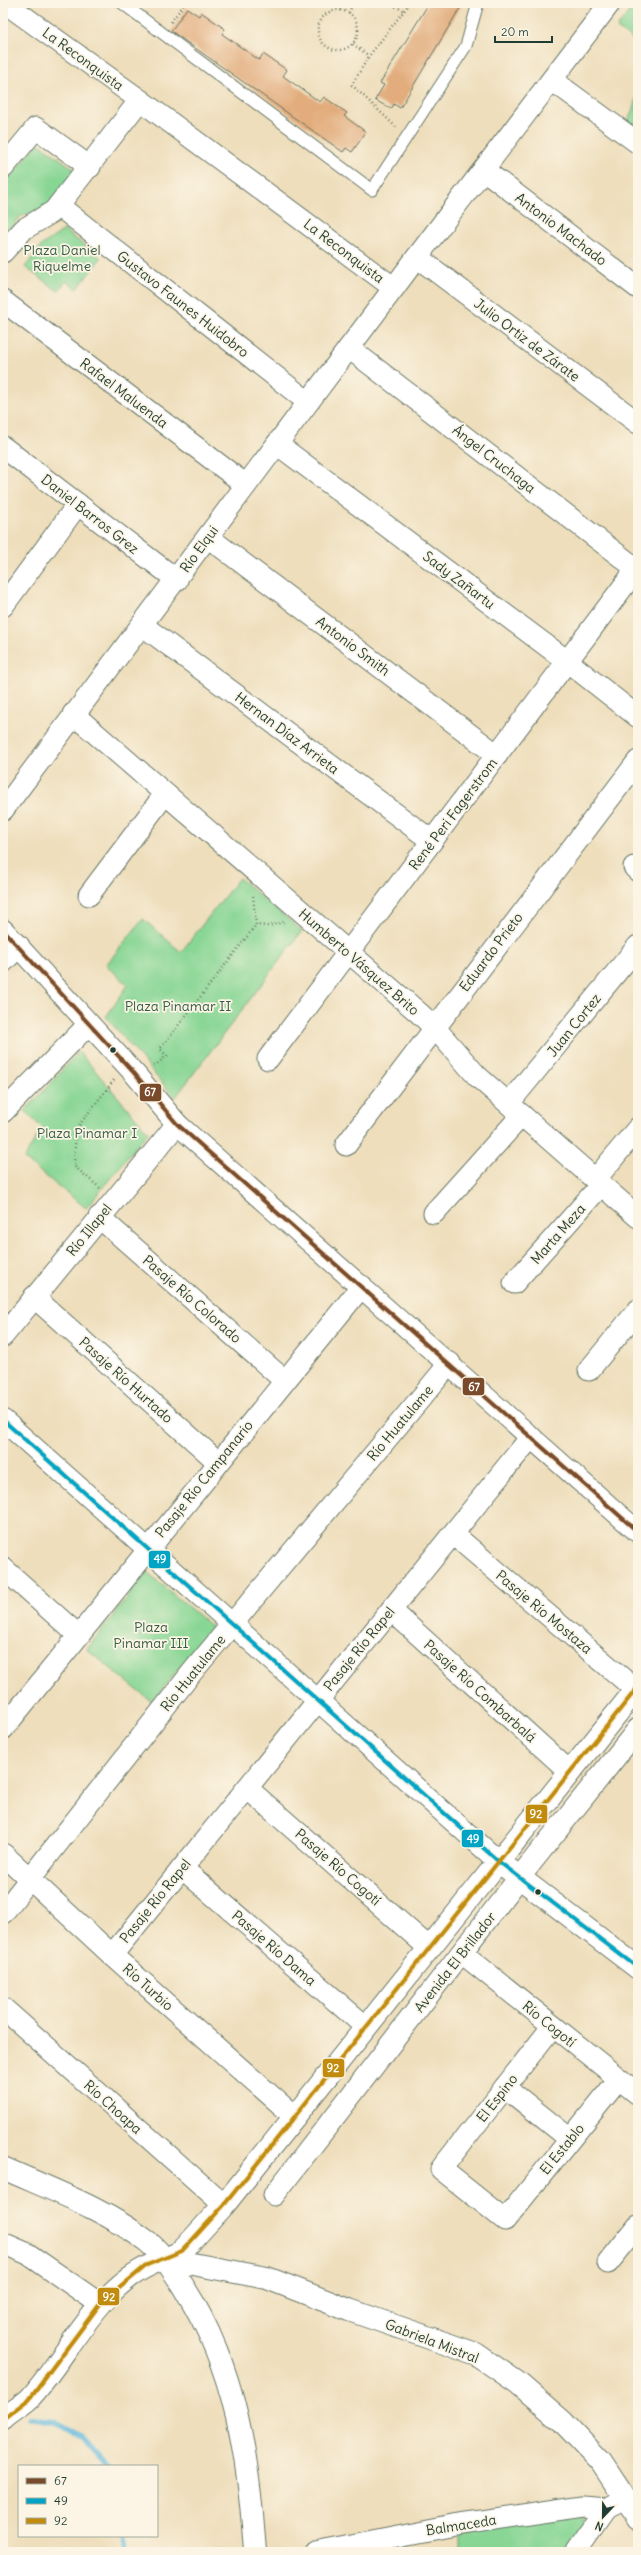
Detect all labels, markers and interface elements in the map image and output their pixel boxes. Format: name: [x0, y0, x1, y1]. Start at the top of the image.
scale bar: [495, 18, 552, 44]
street label: La Reconquista: [39, 23, 127, 95]
text: 20 m: [501, 24, 529, 39]
street label: Antonio Machado: [511, 189, 611, 269]
street label: La Reconquista: [300, 215, 388, 287]
park label: Plaza Daniel Riquelme: [23, 241, 101, 275]
street label: Gustavo Faunes Huidobro: [113, 247, 253, 361]
street label: Julio Ortiz de Zárate: [471, 294, 583, 386]
street label: Rafael Maluenda: [76, 354, 172, 432]
street label: Ángel Cruchaga: [449, 421, 539, 497]
street label: Daniel Barros Grez: [38, 470, 143, 558]
street label: Río Elqui: [176, 522, 222, 576]
street label: Sady Zañartu: [419, 547, 499, 613]
street label: Antonio Smith: [312, 612, 394, 680]
street label: Hernan Díaz Arrieta: [231, 688, 343, 778]
street label: René Peri Fagerstrom: [405, 754, 501, 874]
street label: Humberto Vásquez Brito: [295, 905, 423, 1019]
street label: Eduardo Prieto: [455, 909, 527, 995]
street label: Juan Cortez: [543, 990, 605, 1060]
park label: Plaza Pinamar II: [125, 997, 231, 1015]
unlabelled marker: [108, 1045, 118, 1055]
line badge: 67: [139, 1083, 162, 1102]
text: 67: [144, 1085, 156, 1099]
park label: Plaza Pinamar I: [37, 1124, 137, 1142]
street label: Río Illapel: [62, 1200, 116, 1260]
street label: Marta Meza: [527, 1200, 589, 1268]
street label: Pasaje Río Colorado: [139, 1251, 245, 1347]
street label: Pasaje Río Hurtado: [75, 1333, 177, 1427]
line badge: 67: [462, 1377, 485, 1396]
text: 67: [468, 1380, 480, 1394]
street label: Río Huatulame: [363, 1381, 437, 1465]
street label: Pasaje Río Campanario: [151, 1417, 257, 1541]
line badge: 49: [148, 1550, 171, 1569]
text: 49: [154, 1552, 166, 1566]
street label: Pasaje Río Mostaza: [492, 1566, 596, 1658]
street label: Pasaje Río Rapel: [320, 1603, 398, 1695]
park label: Plaza Pinamar III: [113, 1618, 189, 1652]
street label: Río Huatulame: [157, 1631, 229, 1715]
street label: Pasaje Río Combarbalá: [420, 1636, 540, 1746]
line badge: 92: [525, 1804, 548, 1824]
text: 92: [530, 1807, 542, 1821]
street label: Pasaje Río Cogotí: [291, 1825, 385, 1909]
line badge: 49: [461, 1829, 484, 1848]
text: 49: [467, 1832, 479, 1846]
street label: Pasaje Río Rapel: [116, 1855, 194, 1947]
unlabelled marker: [533, 1887, 543, 1897]
street label: Pasaje Río Dama: [228, 1906, 320, 1990]
street label: Avenida El Brillador: [410, 1908, 500, 2016]
street label: Río Turbio: [119, 1960, 177, 2015]
street label: Río Cogotí: [519, 1997, 579, 2051]
line badge: 92: [322, 2058, 345, 2078]
text: 92: [327, 2061, 339, 2075]
street label: El Espino: [473, 2070, 522, 2126]
street label: Río Choapa: [80, 2076, 146, 2138]
street label: El Establo: [536, 2120, 588, 2178]
line badge: 92: [97, 2287, 120, 2306]
text: 92: [103, 2290, 115, 2304]
street label: Gabriela Mistral: [383, 2315, 481, 2367]
legend: [18, 2465, 158, 2537]
text: 67: [54, 2473, 67, 2488]
text: 49: [54, 2493, 68, 2508]
north arrow: [583, 2497, 623, 2537]
street label: Balmaceda: [424, 2511, 498, 2539]
text: 92: [54, 2513, 68, 2528]
text: N: [593, 2518, 605, 2534]

